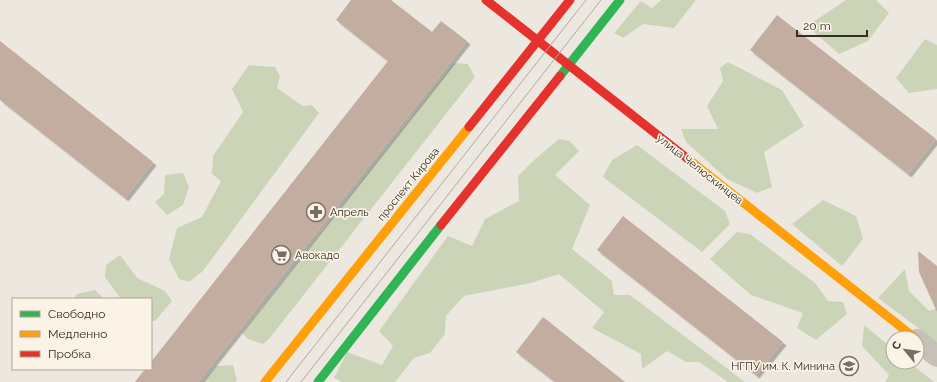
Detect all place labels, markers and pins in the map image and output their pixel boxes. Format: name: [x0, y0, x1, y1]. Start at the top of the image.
pharmacy icon: Апрель: [305, 201, 327, 223]
place label: Апрель: [330, 206, 369, 219]
supermarket icon: Авокадо: [270, 244, 292, 266]
place label: Авокадо: [295, 249, 340, 262]
school or university icon: НГПУ им. К. Минина: [838, 355, 860, 377]
place label: НГПУ им. К. Минина: [731, 360, 835, 373]

